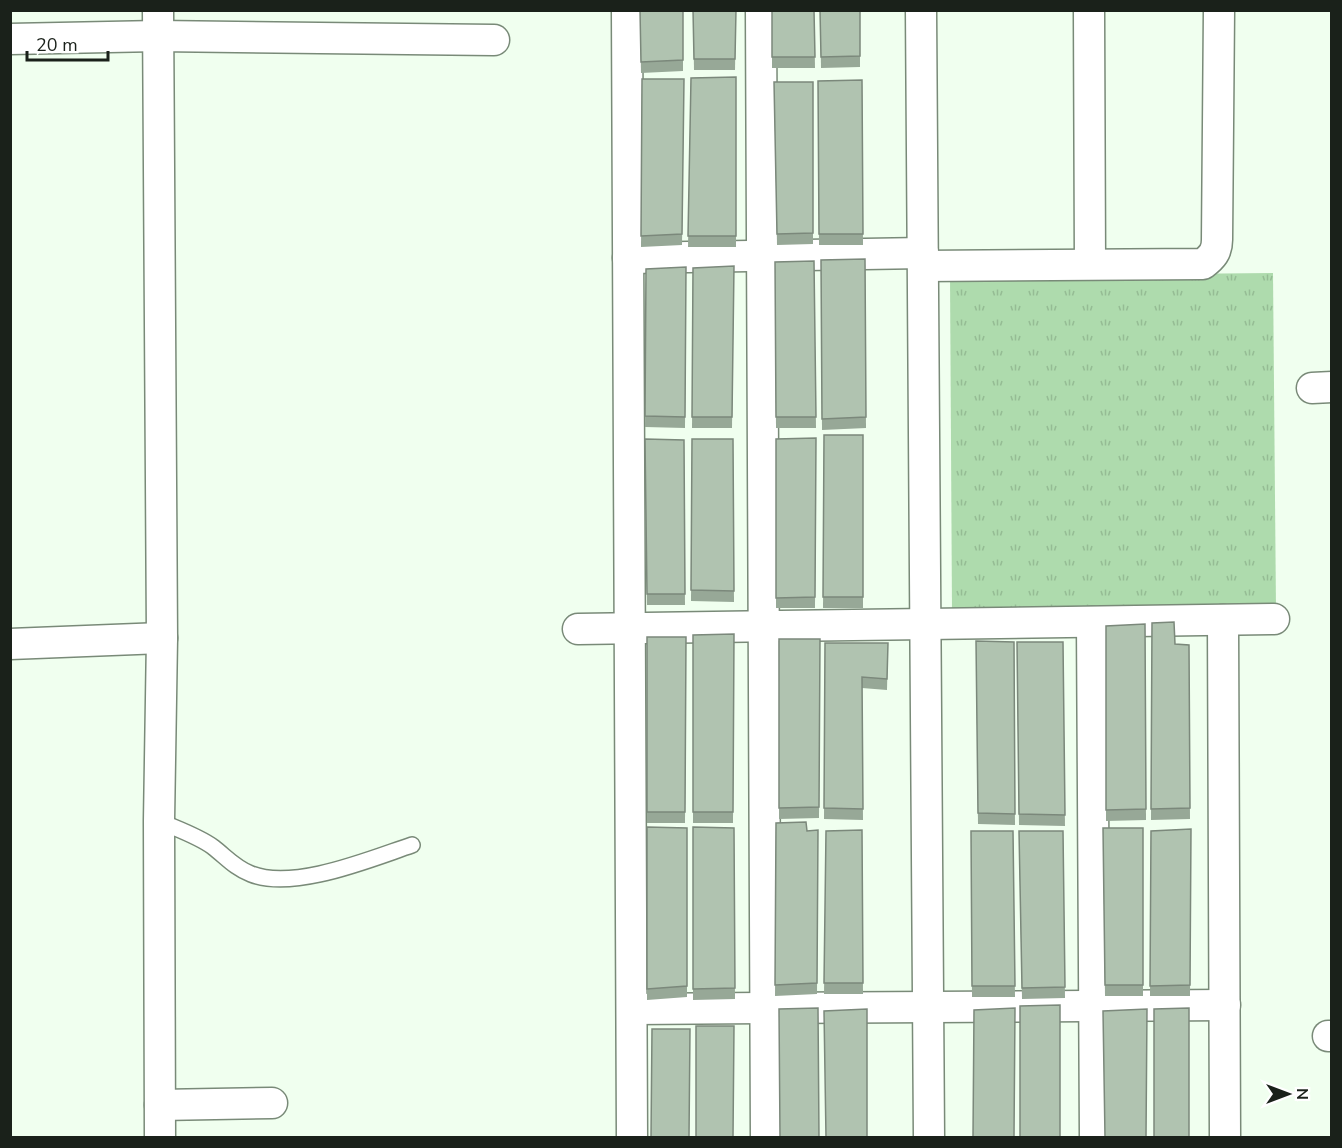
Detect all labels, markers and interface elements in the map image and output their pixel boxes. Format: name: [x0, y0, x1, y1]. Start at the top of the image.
scale bar: [27, 24, 108, 62]
text: 20 m: [36, 33, 78, 57]
north arrow: [1258, 1064, 1318, 1124]
text: N: [1291, 1088, 1313, 1100]

